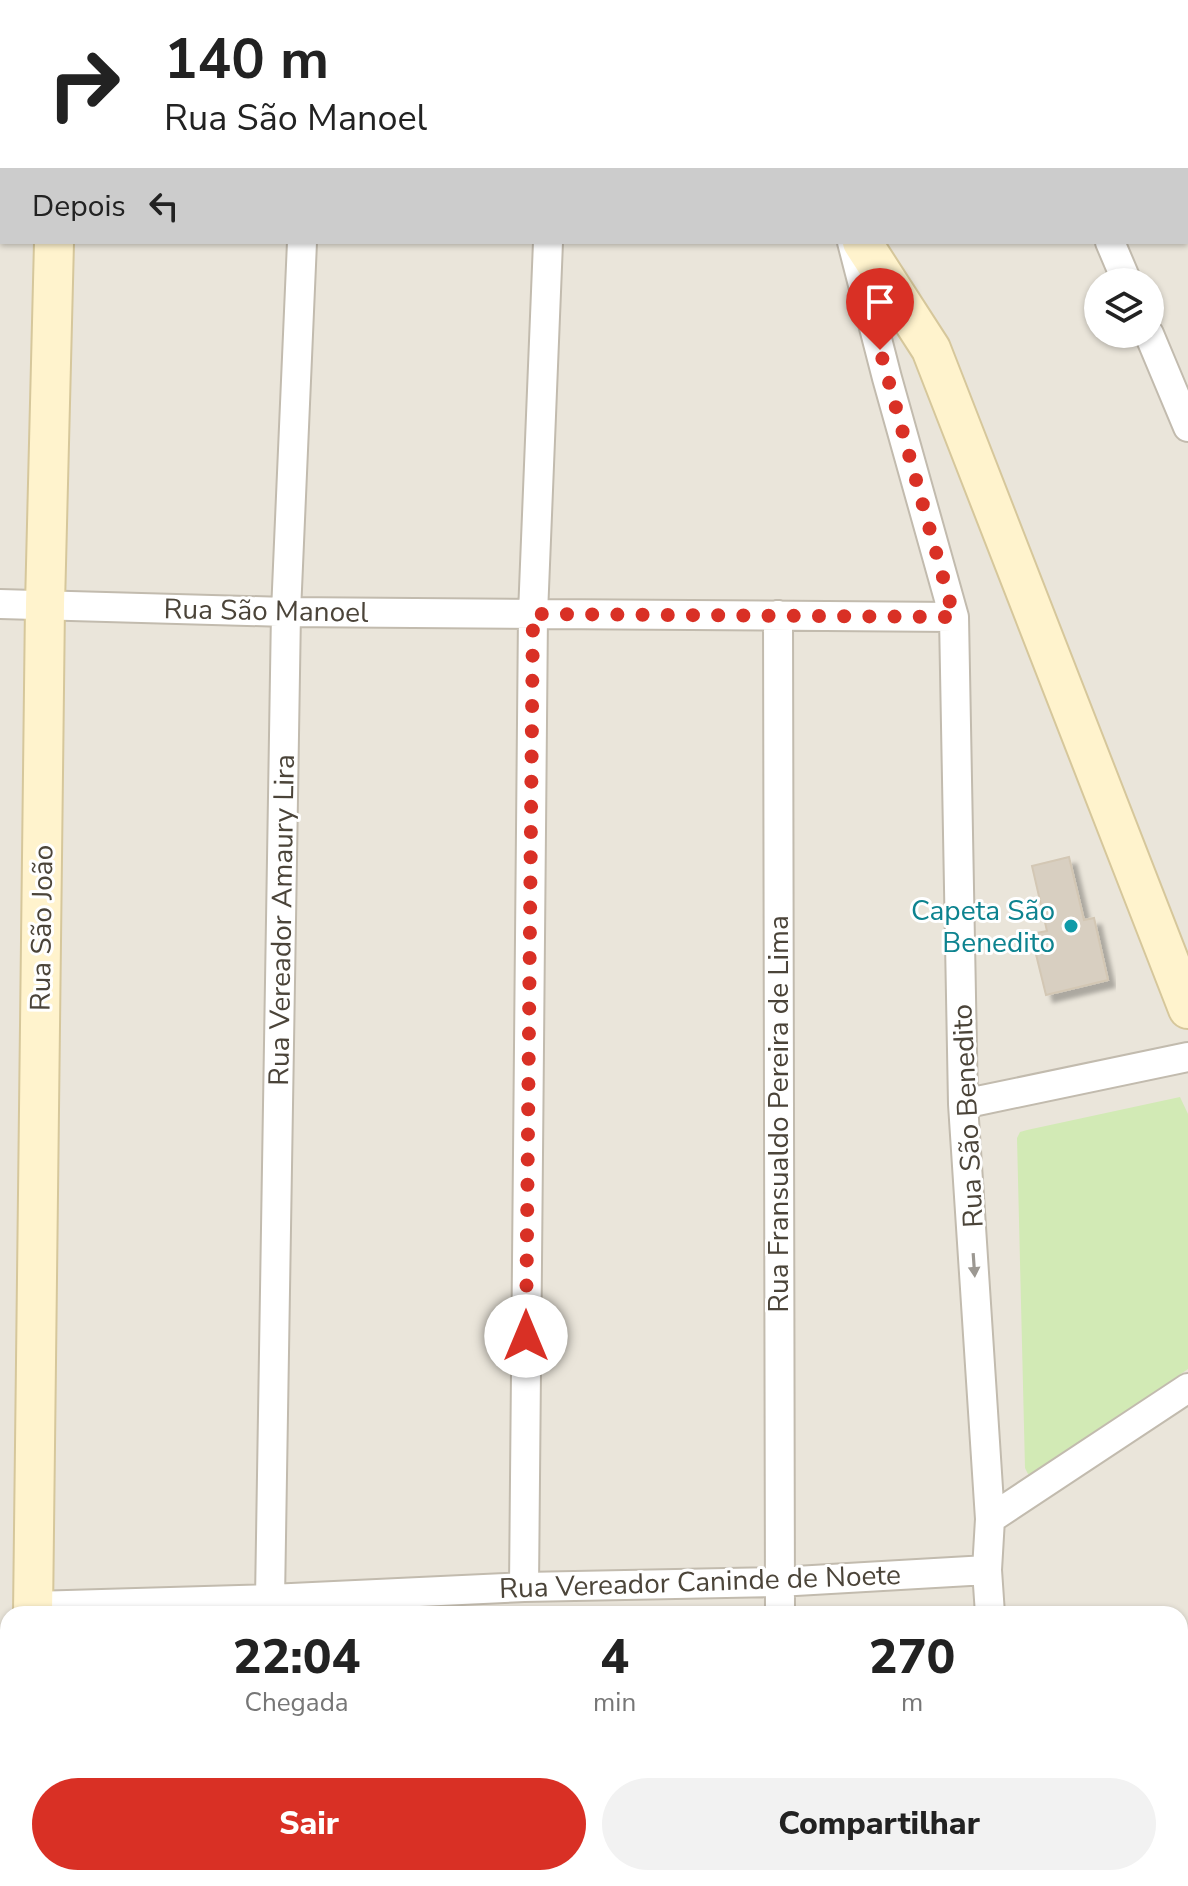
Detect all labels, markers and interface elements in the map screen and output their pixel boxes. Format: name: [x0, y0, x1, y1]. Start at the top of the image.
text: 140 m: [164, 21, 329, 98]
icon: right: [32, 32, 136, 136]
text: Rua São Manoel: [164, 94, 427, 143]
icon: left: [142, 184, 186, 228]
text: Depois: [32, 186, 126, 227]
pin: [846, 268, 914, 350]
map controls: [1084, 268, 1164, 348]
button: layers: [1084, 268, 1164, 348]
icon: arrive: [858, 280, 902, 324]
street label: Rua São Manoel: [163, 590, 369, 632]
street label: Rua Vereador Amaury Lira: [260, 754, 304, 1086]
street label: Rua São João: [22, 845, 62, 1012]
place label: Capeta São Benedito: [911, 892, 1055, 962]
street label: Rua Fransualdo Pereira de Lima: [760, 915, 798, 1313]
marker: Capeta São Benedito: [1062, 917, 1080, 935]
street label: Rua São Benedito: [943, 1003, 993, 1229]
one-way arrow: [968, 1253, 981, 1278]
position arrow: [484, 1294, 568, 1378]
street label: Rua Vereador Caninde de Noete: [499, 1556, 901, 1608]
text: 22:04: [233, 1624, 360, 1690]
text: 4: [600, 1624, 629, 1690]
text: 270: [869, 1624, 955, 1690]
text: Chegada: [245, 1685, 349, 1720]
text: min: [593, 1685, 636, 1720]
text: m: [901, 1685, 923, 1720]
button: Sair: [32, 1778, 586, 1870]
button: Compartilhar: [602, 1778, 1156, 1870]

